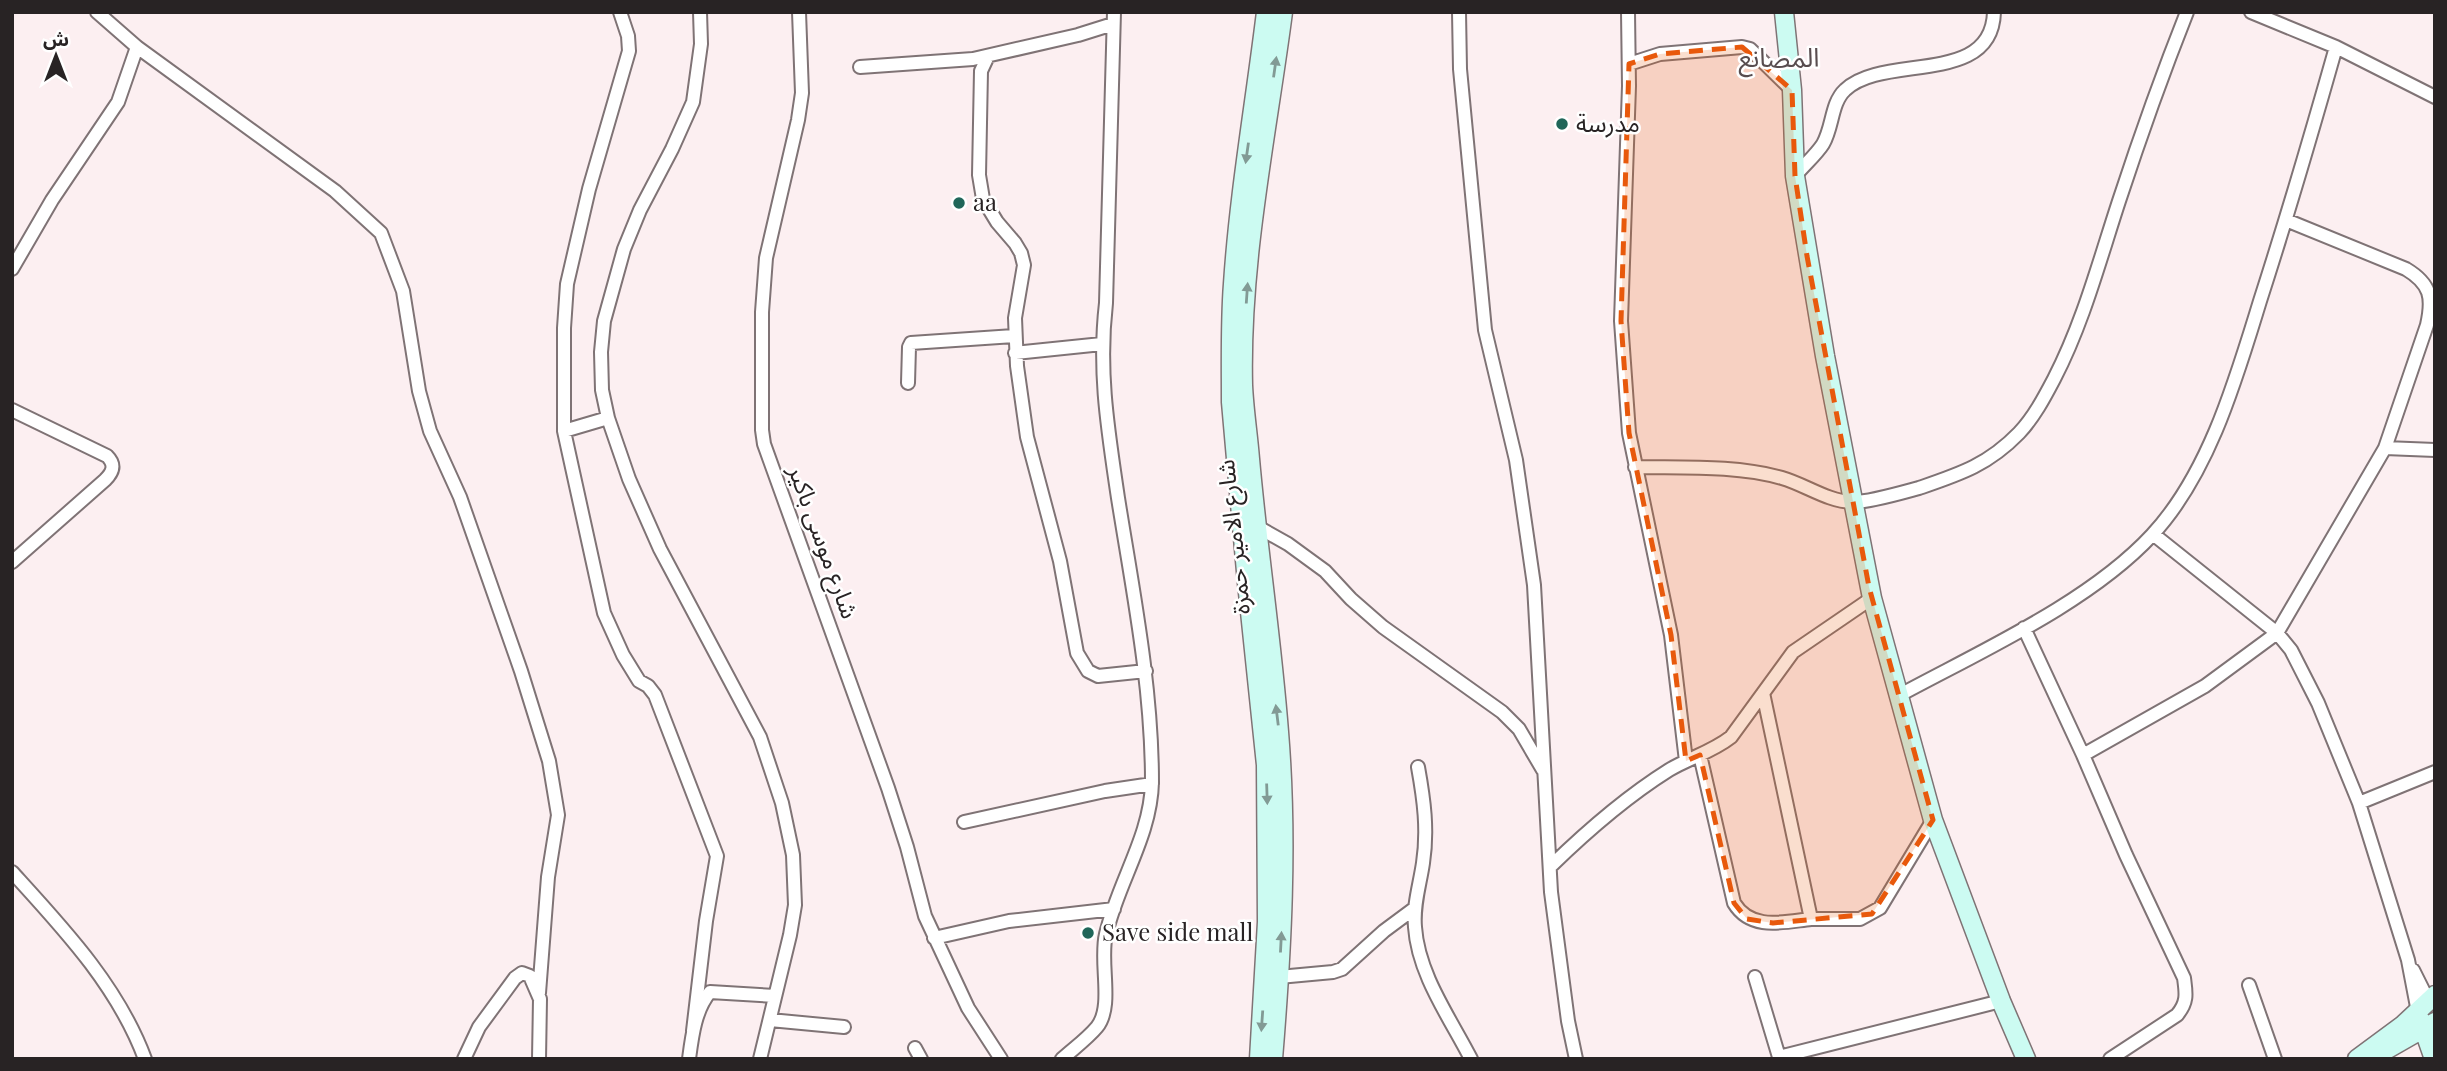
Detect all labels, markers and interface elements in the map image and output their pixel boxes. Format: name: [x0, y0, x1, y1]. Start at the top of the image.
north arrow: [21, 21, 91, 91]
text: ش: [43, 25, 69, 51]
district label: المصانع: [1738, 39, 1820, 78]
one-way arrow: [1270, 56, 1281, 78]
place label: مدرسة: [1576, 106, 1640, 138]
marker: مدرسة: [1554, 116, 1570, 132]
one-way arrow: [1241, 142, 1252, 164]
place label: aa: [973, 185, 997, 217]
marker: aa: [951, 195, 967, 211]
one-way arrow: [1242, 282, 1253, 304]
street label: شارع الامير حمزة: [1208, 458, 1259, 616]
street label: شارع موسى باكير: [779, 459, 867, 623]
one-way arrow: [1271, 703, 1282, 725]
one-way arrow: [1262, 783, 1273, 805]
place label: Save side mall: [1102, 915, 1253, 947]
marker: Save side mall: [1080, 925, 1096, 941]
one-way arrow: [1276, 931, 1287, 953]
one-way arrow: [1256, 1011, 1267, 1033]

